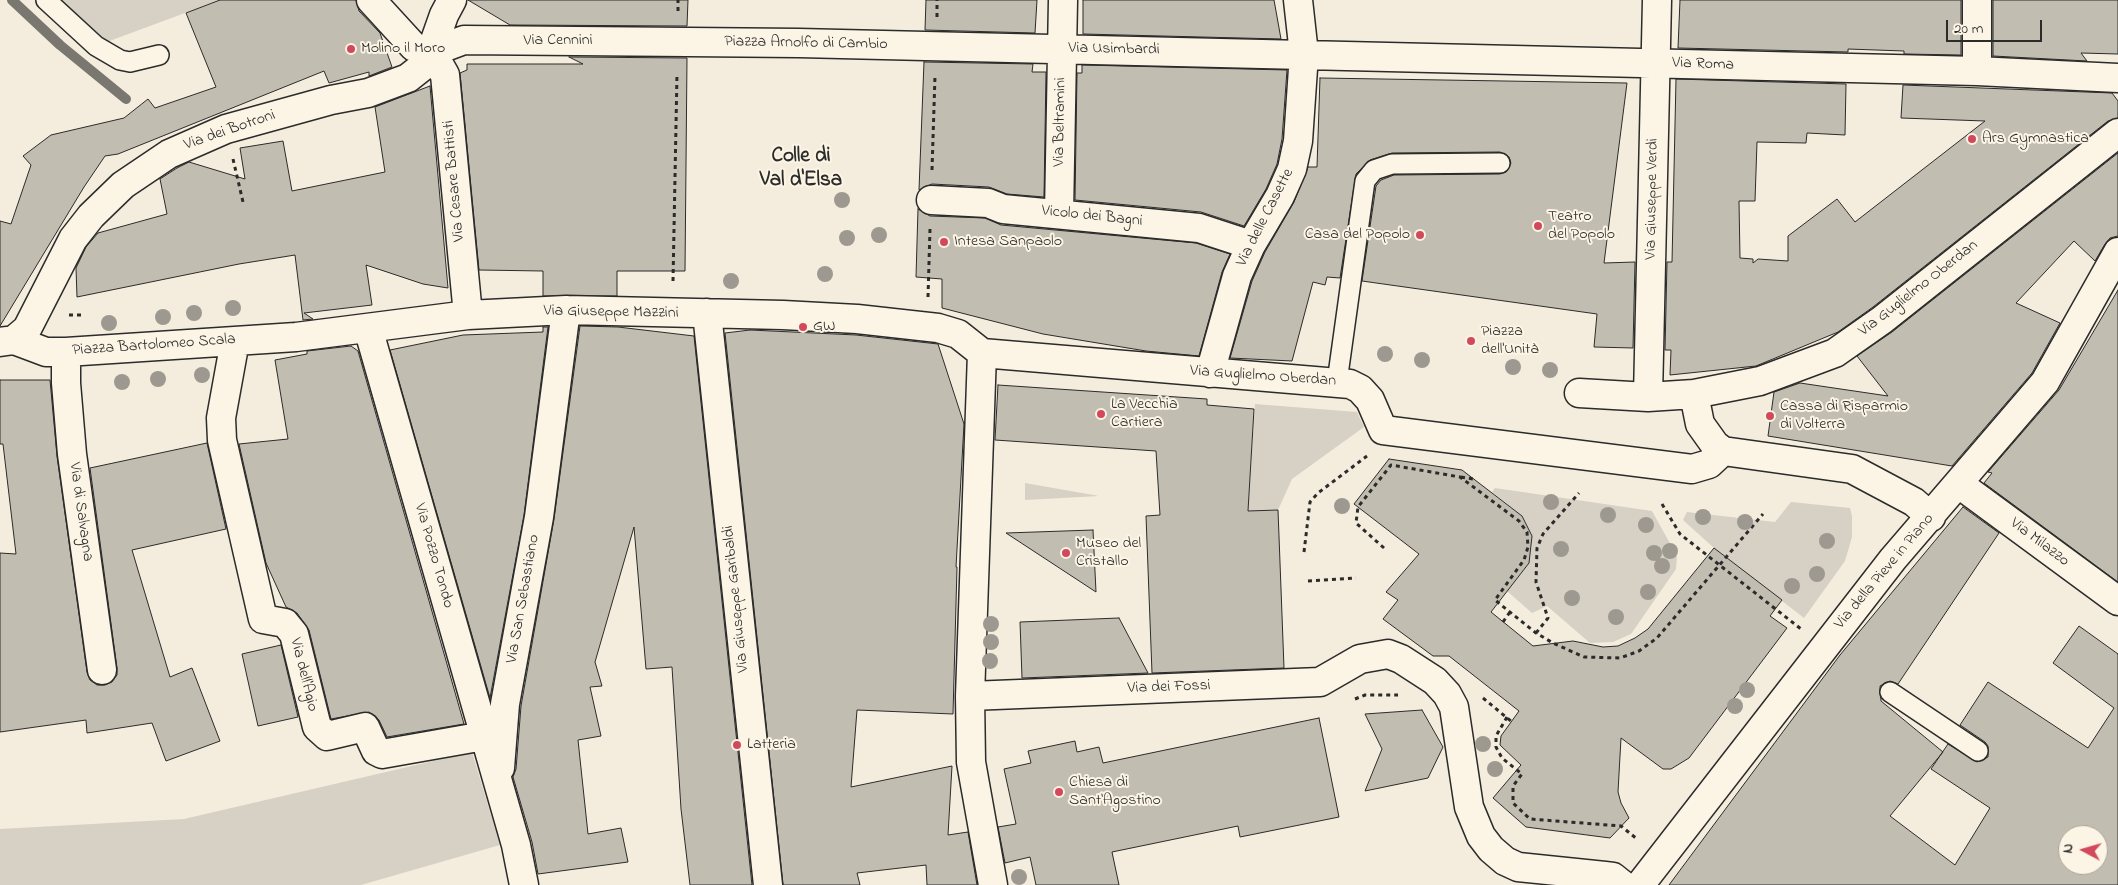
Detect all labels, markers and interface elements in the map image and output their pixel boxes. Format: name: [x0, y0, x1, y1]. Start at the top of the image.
scale bar: [1948, 10, 2044, 42]
text: 20 m: [1954, 18, 1983, 40]
street label: Via Cennini: [523, 31, 593, 51]
street label: Piazza Arnolfo di Cambio: [724, 33, 888, 55]
place label: Molino il Moro: [361, 39, 445, 59]
street label: Via Usimbardi: [1068, 40, 1160, 60]
marker: Molino il Moro: [345, 43, 357, 55]
street label: Via Roma: [1672, 54, 1734, 76]
street label: Via Beltramini: [1051, 77, 1071, 167]
street label: Via dei Botroni: [182, 106, 278, 156]
street label: Via Cesare Battisti: [440, 119, 470, 243]
place label: Ars Gymnastica: [1982, 129, 2089, 149]
marker: Ars Gymnastica: [1966, 133, 1978, 145]
street label: Via Giuseppe Verdi: [1642, 138, 1664, 260]
district label: Colle di Val d'Elsa: [760, 145, 842, 195]
street label: Via delle Casette: [1233, 166, 1299, 270]
street label: Vicolo dei Bagni: [1040, 202, 1144, 232]
place label: Teatro del Popolo: [1548, 207, 1615, 245]
marker: Teatro del Popolo: [1532, 220, 1544, 232]
place label: Casa del Popolo: [1305, 225, 1410, 245]
marker: Casa del Popolo: [1414, 229, 1426, 241]
place label: Intesa Sanpaolo: [954, 232, 1062, 252]
marker: Intesa Sanpaolo: [938, 236, 950, 248]
street label: Via Guglielmo Oberdan: [1855, 236, 1983, 342]
street label: Via Giuseppe Mazzini: [543, 302, 679, 324]
place label: GW: [813, 317, 835, 337]
marker: GW: [797, 321, 809, 333]
place label: Piazza dell'Unità: [1481, 322, 1539, 360]
street label: Piazza Bartolomeo Scala: [72, 331, 236, 361]
marker: Piazza dell'Unità: [1465, 335, 1477, 347]
street label: Via Guglielmo Oberdan: [1189, 362, 1337, 392]
place label: La Vecchia Cartiera: [1111, 395, 1178, 433]
place label: Cassa di Risparmio di Volterra: [1780, 397, 1908, 435]
marker: La Vecchia Cartiera: [1095, 408, 1107, 420]
marker: Cassa di Risparmio di Volterra: [1764, 410, 1776, 422]
street label: Via di Salvagna: [64, 461, 96, 563]
street label: Via Pozzo Tondo: [409, 501, 457, 611]
street label: Via della Pieve in Piano: [1831, 510, 1939, 634]
street label: Via Milazzo: [2005, 514, 2073, 572]
street label: Via Giuseppe Garibaldi: [720, 524, 754, 674]
street label: Via San Sebastiano: [503, 533, 545, 665]
place label: Museo del Cristallo: [1076, 534, 1141, 572]
marker: Museo del Cristallo: [1060, 547, 1072, 559]
street label: Via dell'Agio: [285, 636, 321, 714]
street label: Via dei Fossi: [1127, 677, 1211, 699]
place label: Latteria: [747, 735, 796, 755]
marker: Latteria: [731, 739, 743, 751]
place label: Chiesa di Sant'Agostino: [1069, 773, 1161, 811]
marker: Chiesa di Sant'Agostino: [1053, 786, 1065, 798]
north arrow: [2058, 825, 2108, 875]
text: N: [2058, 843, 2080, 854]

